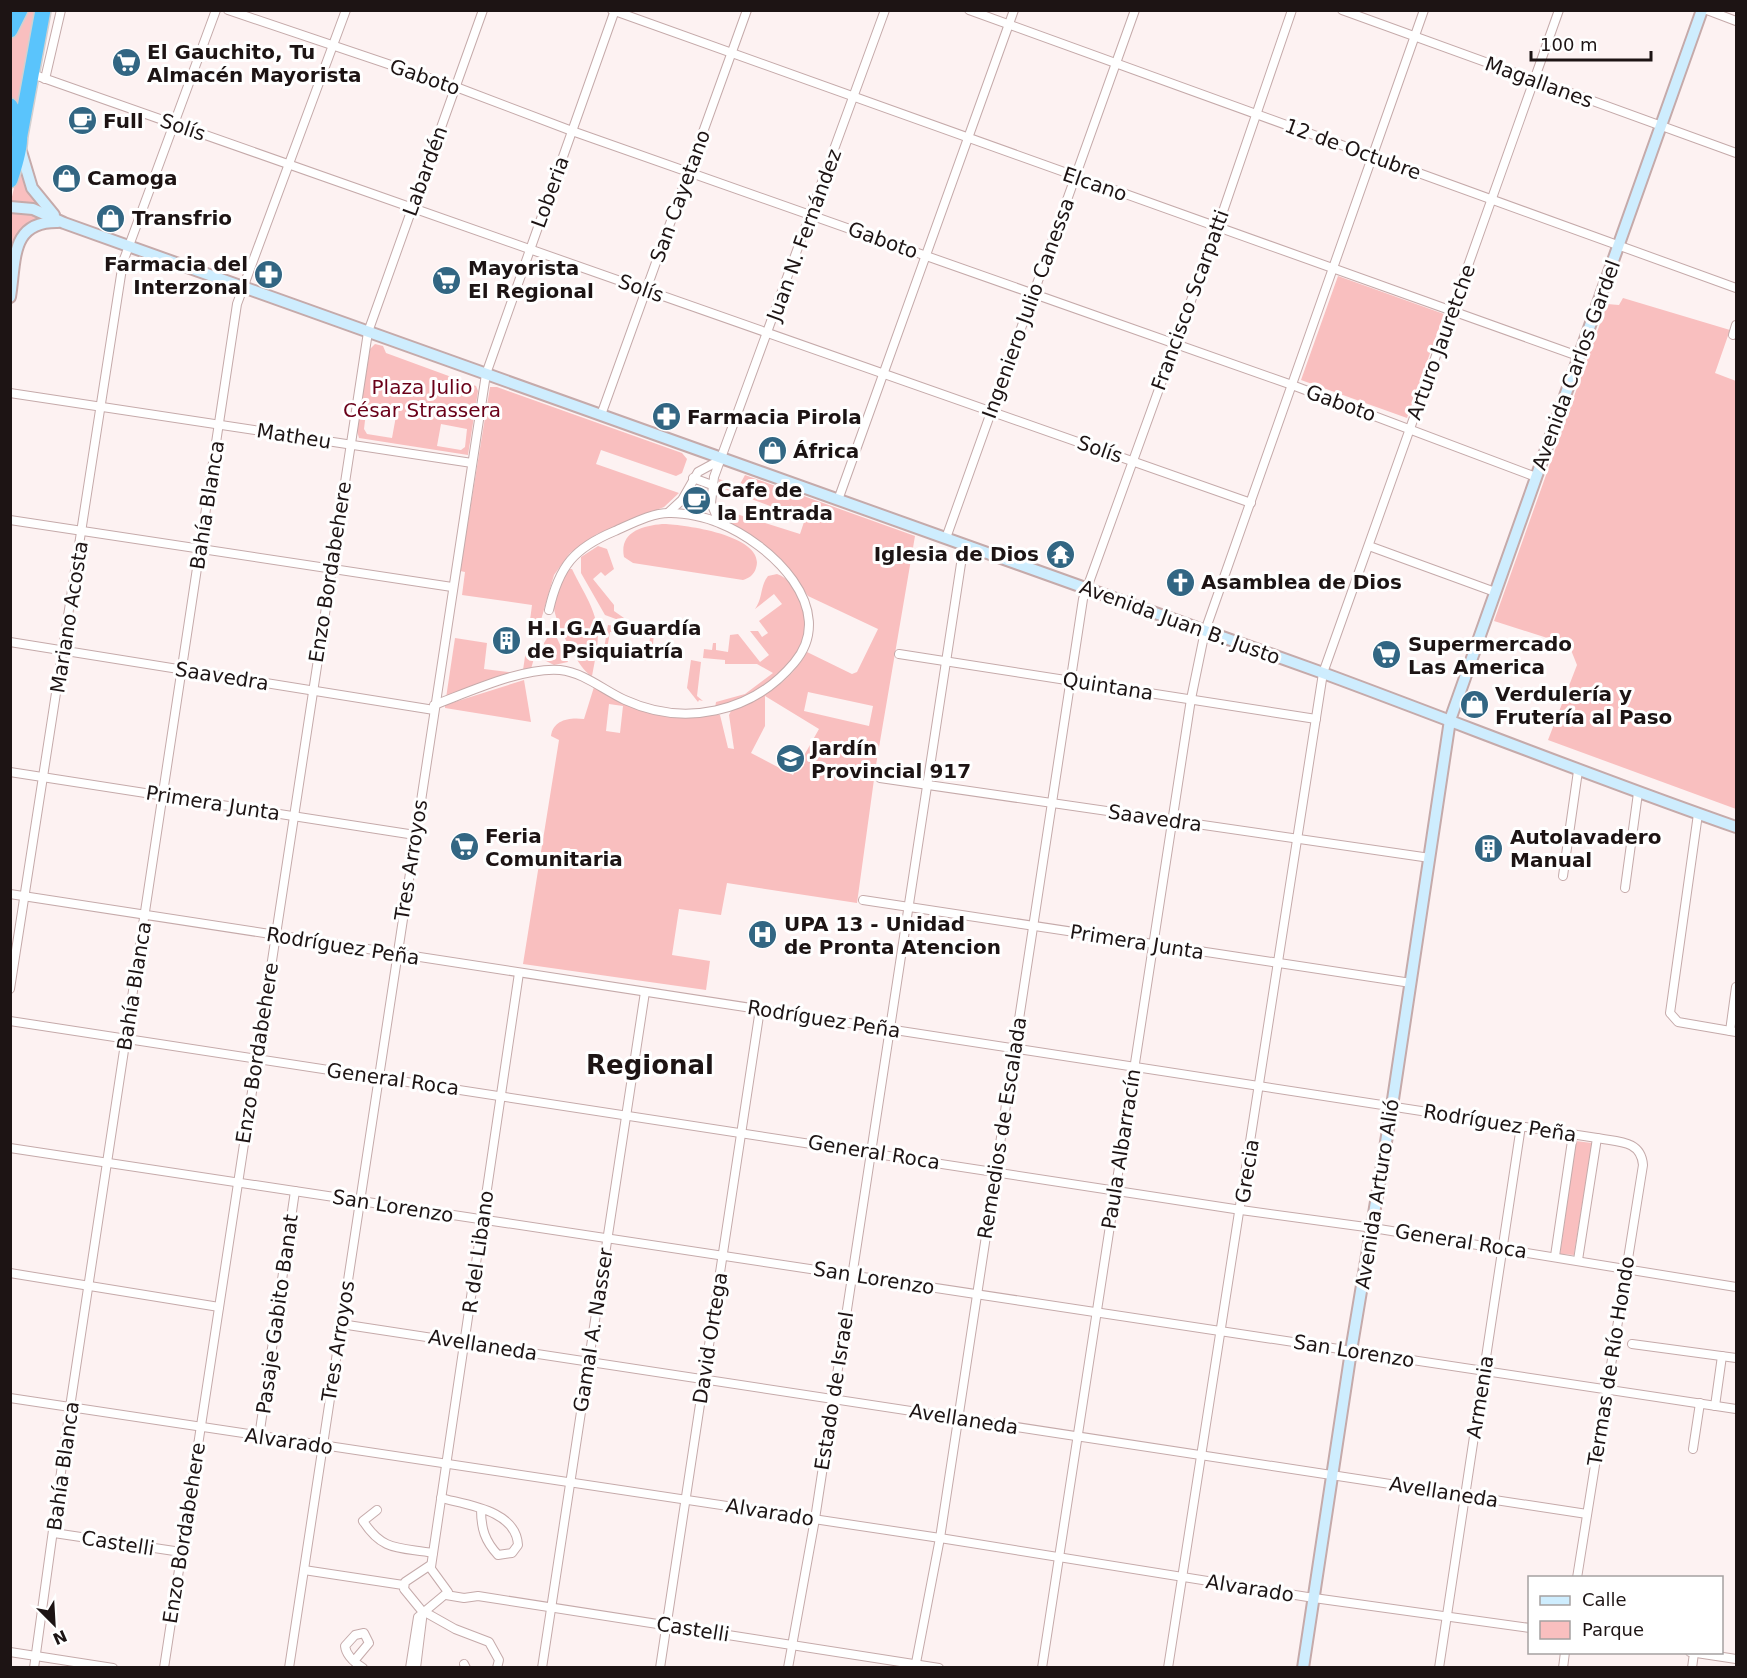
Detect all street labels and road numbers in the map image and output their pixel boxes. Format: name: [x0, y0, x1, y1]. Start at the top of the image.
street label: Magallanes: [1482, 51, 1596, 113]
street label: Gaboto: [387, 54, 463, 100]
street label: Solís: [157, 108, 209, 146]
street label: 12 de Octubre: [1282, 113, 1424, 185]
street label: Labardén: [398, 123, 452, 219]
street label: San Cayetano: [645, 126, 715, 266]
street label: Juan N. Fernández: [761, 146, 846, 326]
street label: Loberia: [526, 153, 574, 231]
street label: Elcano: [1060, 162, 1130, 206]
street label: Ingeniero Julio Canessa: [977, 194, 1079, 422]
street label: Francisco Scarpatti: [1146, 207, 1234, 393]
street label: Gaboto: [845, 216, 921, 264]
street label: Avenida Carlos Gardel: [1527, 257, 1625, 473]
street label: Arturo Jauretche: [1402, 261, 1480, 423]
street label: Solís: [615, 269, 667, 307]
street label: Gaboto: [1303, 379, 1379, 427]
street label: Matheu: [255, 418, 333, 454]
street label: Solís: [1074, 430, 1126, 468]
street label: Bahía Blanca: [185, 439, 229, 571]
street label: Enzo Bordabehere: [304, 480, 356, 664]
street label: Mariano Acosta: [45, 539, 93, 695]
street label: Avenida Juan B. Justo: [1076, 575, 1284, 669]
street label: Saavedra: [173, 657, 271, 695]
street label: Quintana: [1061, 667, 1155, 705]
street label: Primera Junta: [144, 781, 282, 825]
street label: Tres Arroyos: [389, 798, 432, 923]
street label: Saavedra: [1107, 800, 1203, 836]
street label: Bahía Blanca: [112, 920, 156, 1052]
street label: Primera Junta: [1068, 920, 1206, 964]
street label: Rodríguez Peña: [265, 922, 421, 970]
street label: Enzo Bordabehere: [231, 961, 283, 1145]
street label: Rodríguez Peña: [746, 995, 902, 1043]
street label: Remedios de Escalada: [973, 1015, 1031, 1241]
street label: General Roca: [325, 1058, 461, 1100]
street label: Paula Albarracín: [1096, 1067, 1146, 1231]
street label: Avenida Arturo Alió: [1350, 1097, 1404, 1291]
street label: Rodríguez Peña: [1422, 1099, 1578, 1147]
street label: General Roca: [806, 1130, 942, 1174]
street label: Grecia: [1230, 1137, 1264, 1205]
street label: San Lorenzo: [331, 1185, 455, 1227]
street label: R del Libano: [458, 1189, 498, 1315]
street label: Pasaje Gabito Banat: [251, 1212, 303, 1415]
street label: General Roca: [1393, 1219, 1529, 1263]
street label: Gamal A. Nasser: [568, 1245, 618, 1414]
street label: Termas de Río Hondo: [1582, 1255, 1639, 1468]
street label: San Lorenzo: [812, 1257, 936, 1299]
street label: David Ortega: [688, 1270, 732, 1406]
street label: Tres Arroyos: [316, 1279, 359, 1404]
street label: Estado de Israel: [810, 1310, 858, 1472]
street label: Avellaneda: [427, 1325, 539, 1365]
street label: San Lorenzo: [1292, 1330, 1416, 1372]
street label: Armenia: [1462, 1354, 1498, 1440]
street label: Avellaneda: [908, 1399, 1020, 1439]
street label: Bahía Blanca: [42, 1400, 84, 1532]
street label: Alvarado: [243, 1423, 335, 1459]
street label: Enzo Bordabehere: [158, 1441, 210, 1625]
street label: Avellaneda: [1388, 1472, 1500, 1512]
street label: Alvarado: [724, 1493, 816, 1531]
street label: Castelli: [80, 1525, 156, 1561]
street label: Alvarado: [1204, 1569, 1296, 1607]
street label: Castelli: [655, 1611, 731, 1647]

